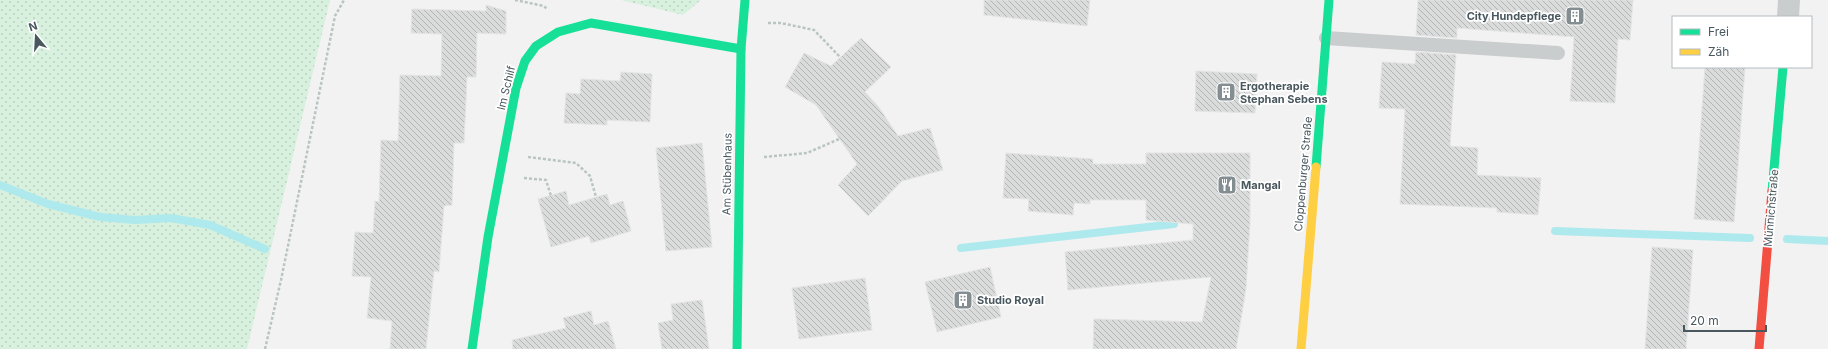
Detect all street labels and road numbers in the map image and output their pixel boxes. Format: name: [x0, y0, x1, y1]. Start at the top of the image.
street label: Im Schilf: [494, 65, 518, 111]
street label: Cloppenburger Straße: [1291, 116, 1315, 232]
street label: Am Stübenhaus: [719, 133, 735, 215]
street label: Münnichstraße: [1761, 169, 1781, 247]

